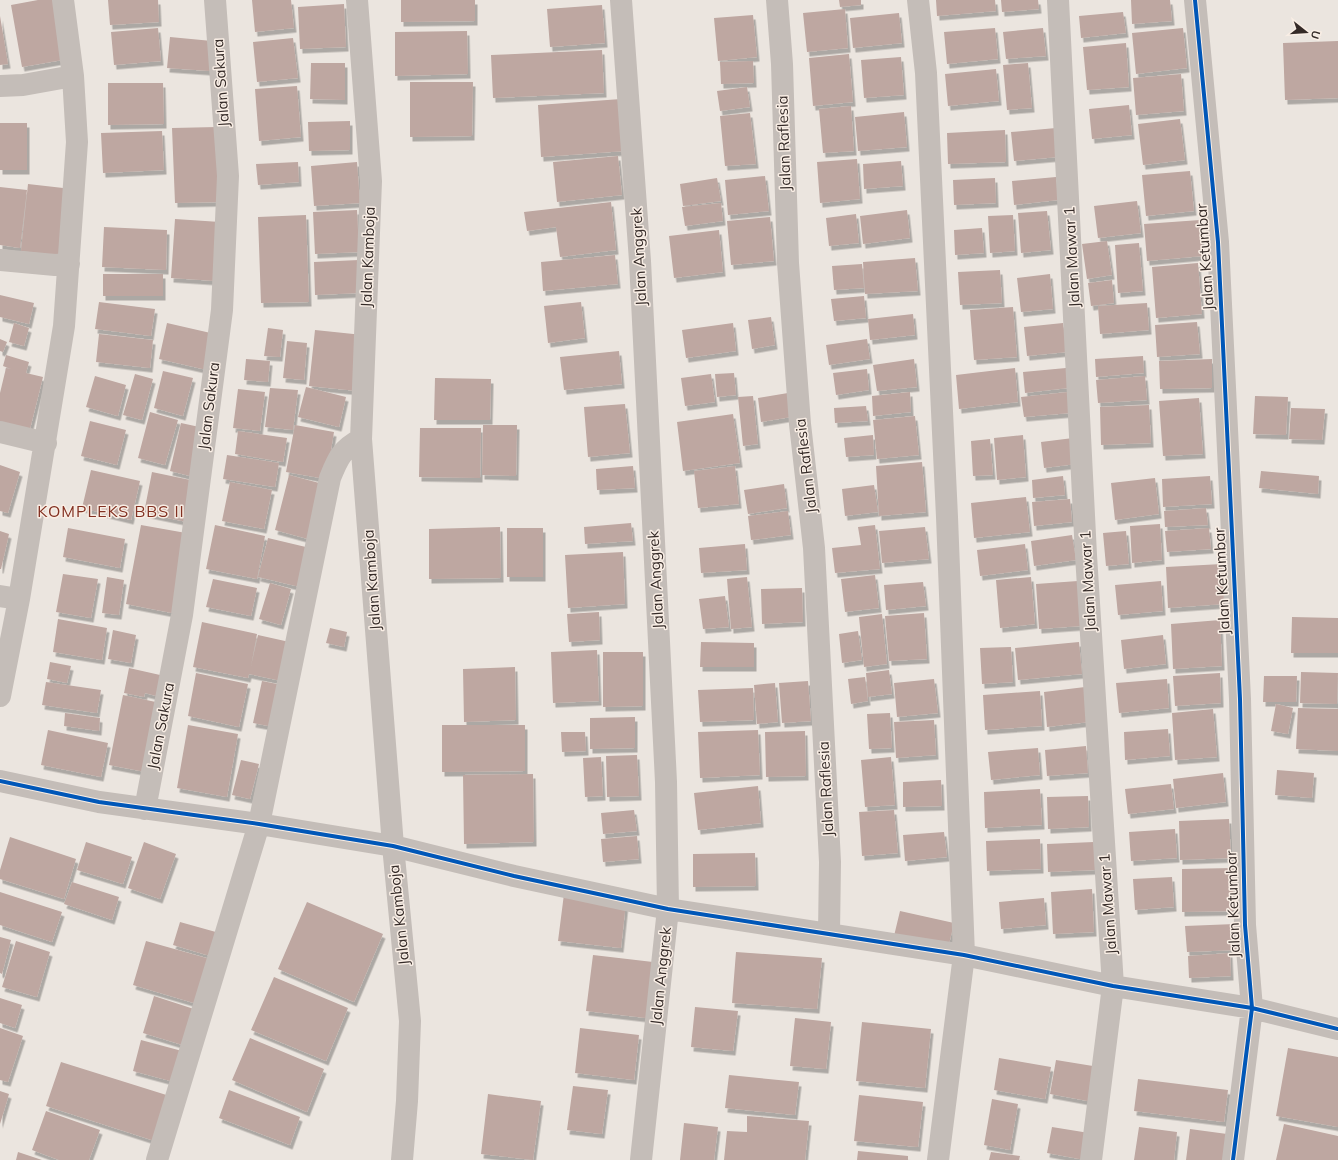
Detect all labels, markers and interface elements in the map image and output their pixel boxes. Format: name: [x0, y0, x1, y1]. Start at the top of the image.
north arrow: [1286, 12, 1326, 52]
text: U: [1308, 29, 1323, 41]
street label: Jalan Sakura: [208, 38, 233, 128]
street label: Jalan Raflesia: [772, 95, 795, 191]
street label: Jalan Ketumbar: [1191, 202, 1218, 311]
street label: Jalan Kamboja: [356, 206, 379, 308]
street label: Jalan Mawar 1: [1059, 206, 1084, 308]
street label: Jalan Anggrek: [626, 207, 651, 307]
street label: Jalan Sakura: [194, 361, 223, 451]
street label: Jalan Raflesia: [790, 418, 821, 515]
district label: KOMPLEKS BBS II: [37, 501, 185, 521]
street label: Jalan Ketumbar: [1209, 526, 1234, 635]
street label: Jalan Kamboja: [359, 529, 385, 631]
street label: Jalan Anggrek: [643, 530, 668, 630]
street label: Jalan Mawar 1: [1075, 530, 1100, 632]
street label: Jalan Sakura: [143, 681, 178, 771]
street label: Jalan Raflesia: [814, 741, 837, 837]
street label: Jalan Ketumbar: [1221, 850, 1244, 958]
street label: Jalan Mawar 1: [1094, 853, 1121, 955]
street label: Jalan Kamboja: [384, 864, 413, 966]
street label: Jalan Anggrek: [646, 926, 675, 1026]

